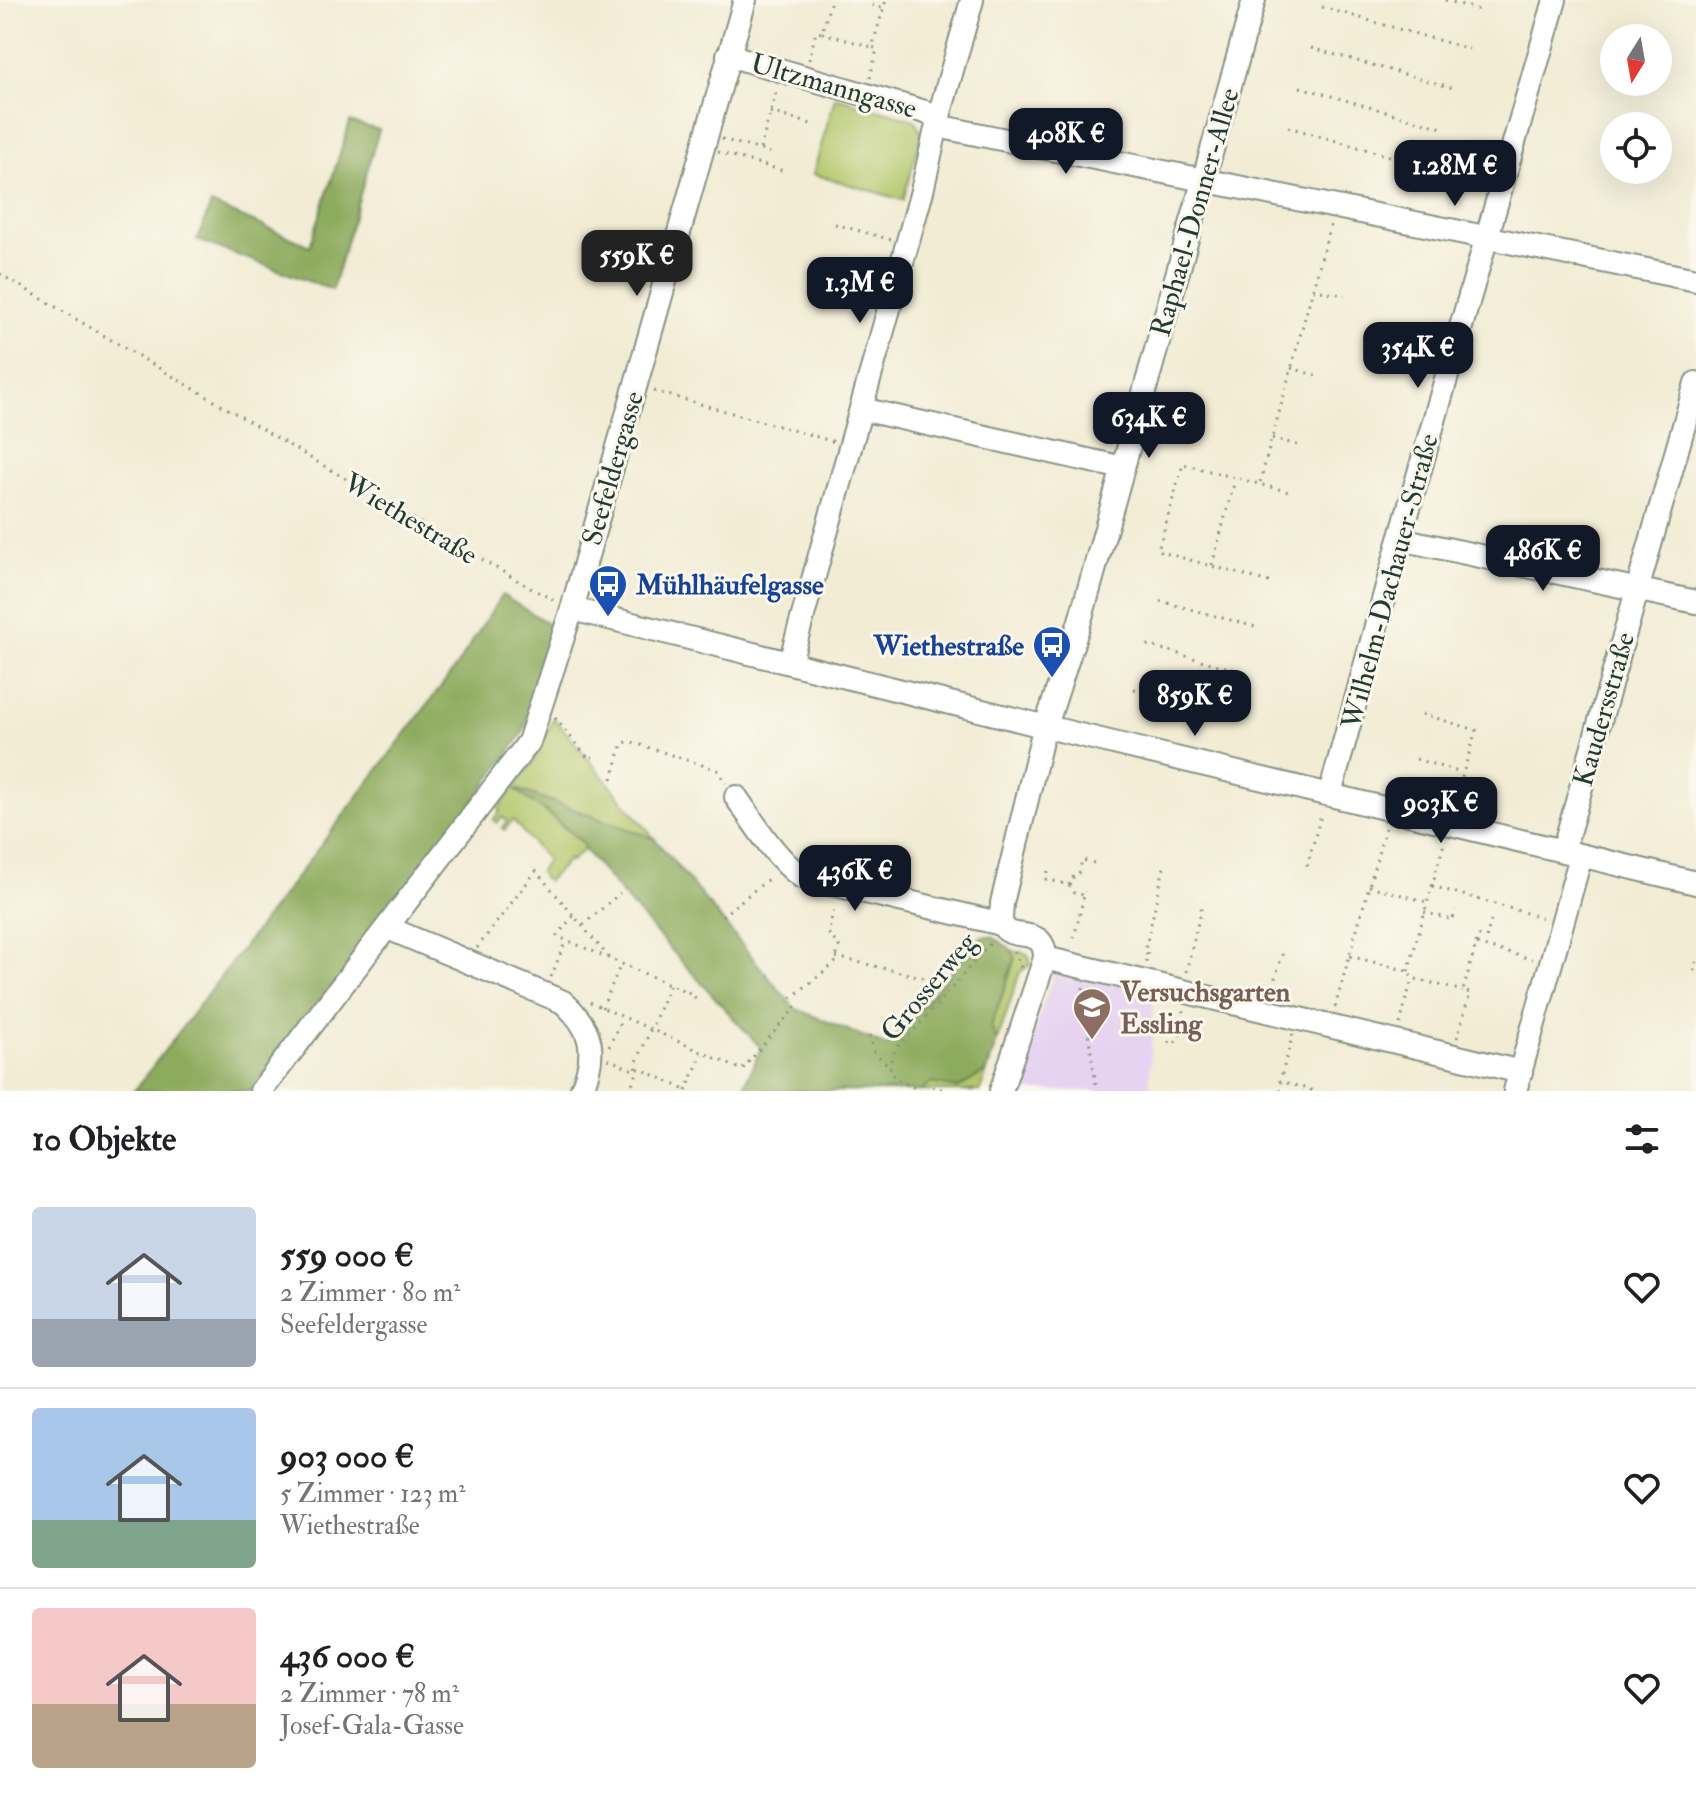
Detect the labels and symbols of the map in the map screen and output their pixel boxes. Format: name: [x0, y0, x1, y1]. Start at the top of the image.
north arrow: [1600, 24, 1672, 96]
street label: Ultzmanngasse: [746, 46, 921, 127]
street label: Raphael-Donner-Allee: [1143, 84, 1248, 341]
pin: 408K €: [1001, 108, 1131, 176]
pin: 1.28M €: [1381, 140, 1529, 208]
pin: 559K €: [572, 230, 702, 298]
pin: 1.3M €: [795, 257, 925, 325]
pin: 354K €: [1353, 322, 1483, 390]
street label: Seefeldergasse: [575, 387, 652, 549]
pin: 634K €: [1084, 392, 1214, 460]
street label: Wilhelm-Dachauer-Straße: [1334, 430, 1447, 734]
street label: Wiethestraße: [336, 465, 484, 573]
pin: 486K €: [1478, 525, 1608, 593]
bus stop icon: Mühlhäufelgasse: [587, 563, 629, 618]
place label: Mühlhäufelgasse: [635, 568, 824, 603]
bus stop icon: Wiethestraße: [1031, 624, 1073, 679]
street label: Kaudersstraße: [1566, 628, 1643, 790]
place label: Wiethestraße: [873, 629, 1024, 664]
pin: 859K €: [1130, 670, 1260, 738]
pin: 903K €: [1376, 777, 1506, 845]
pin: 436K €: [790, 845, 920, 913]
street label: Grosserweg: [874, 925, 986, 1048]
place label: Versuchsgarten Essling: [1119, 975, 1291, 1042]
school or university icon: Versuchsgarten Essling: [1071, 986, 1113, 1041]

